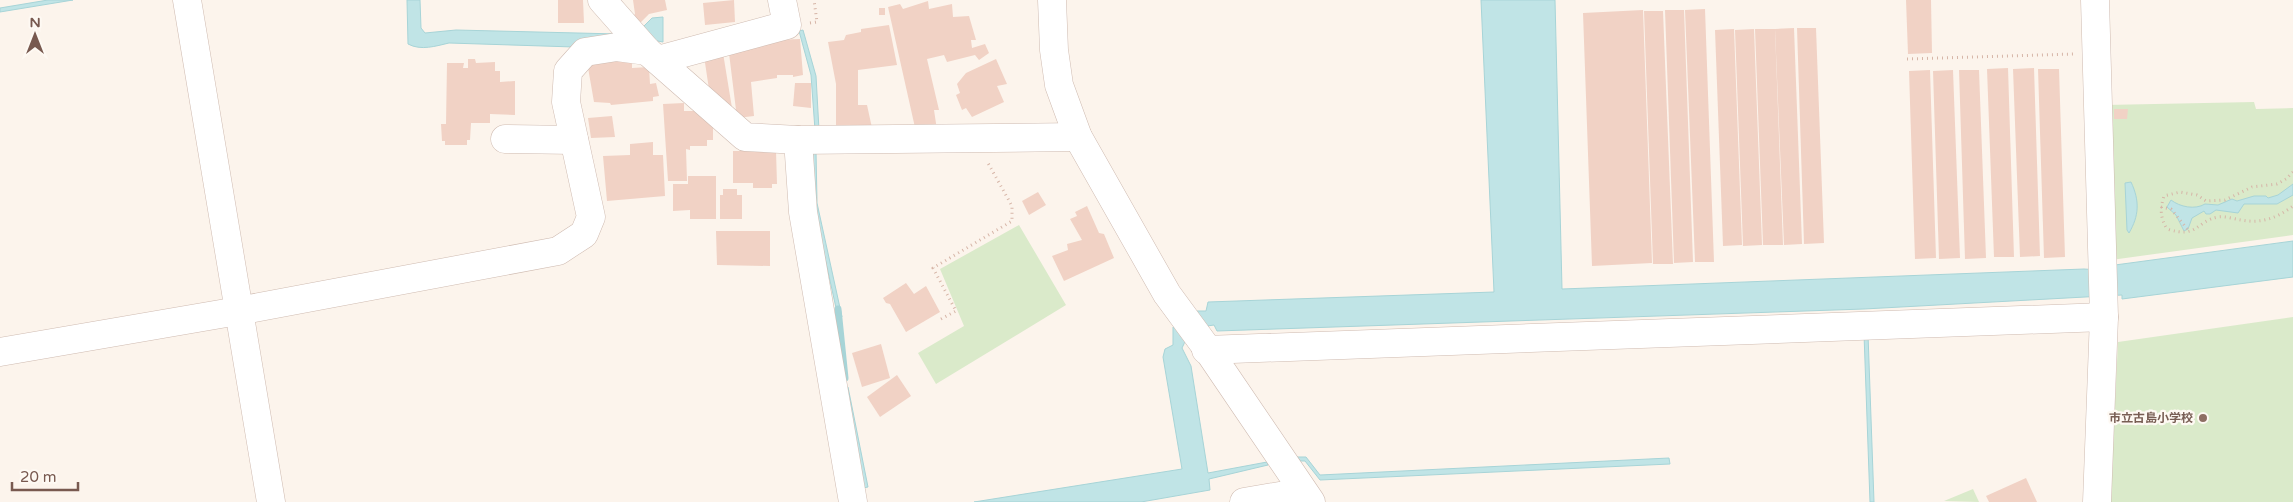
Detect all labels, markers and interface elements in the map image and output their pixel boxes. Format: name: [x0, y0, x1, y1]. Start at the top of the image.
north arrow: [10, 10, 60, 60]
text: N: [29, 14, 41, 31]
place label: 市立古島小学校: [2109, 411, 2193, 425]
marker: 市立古島小学校: [2197, 412, 2209, 424]
scale bar: [12, 460, 79, 492]
text: 20 m: [20, 468, 57, 486]

